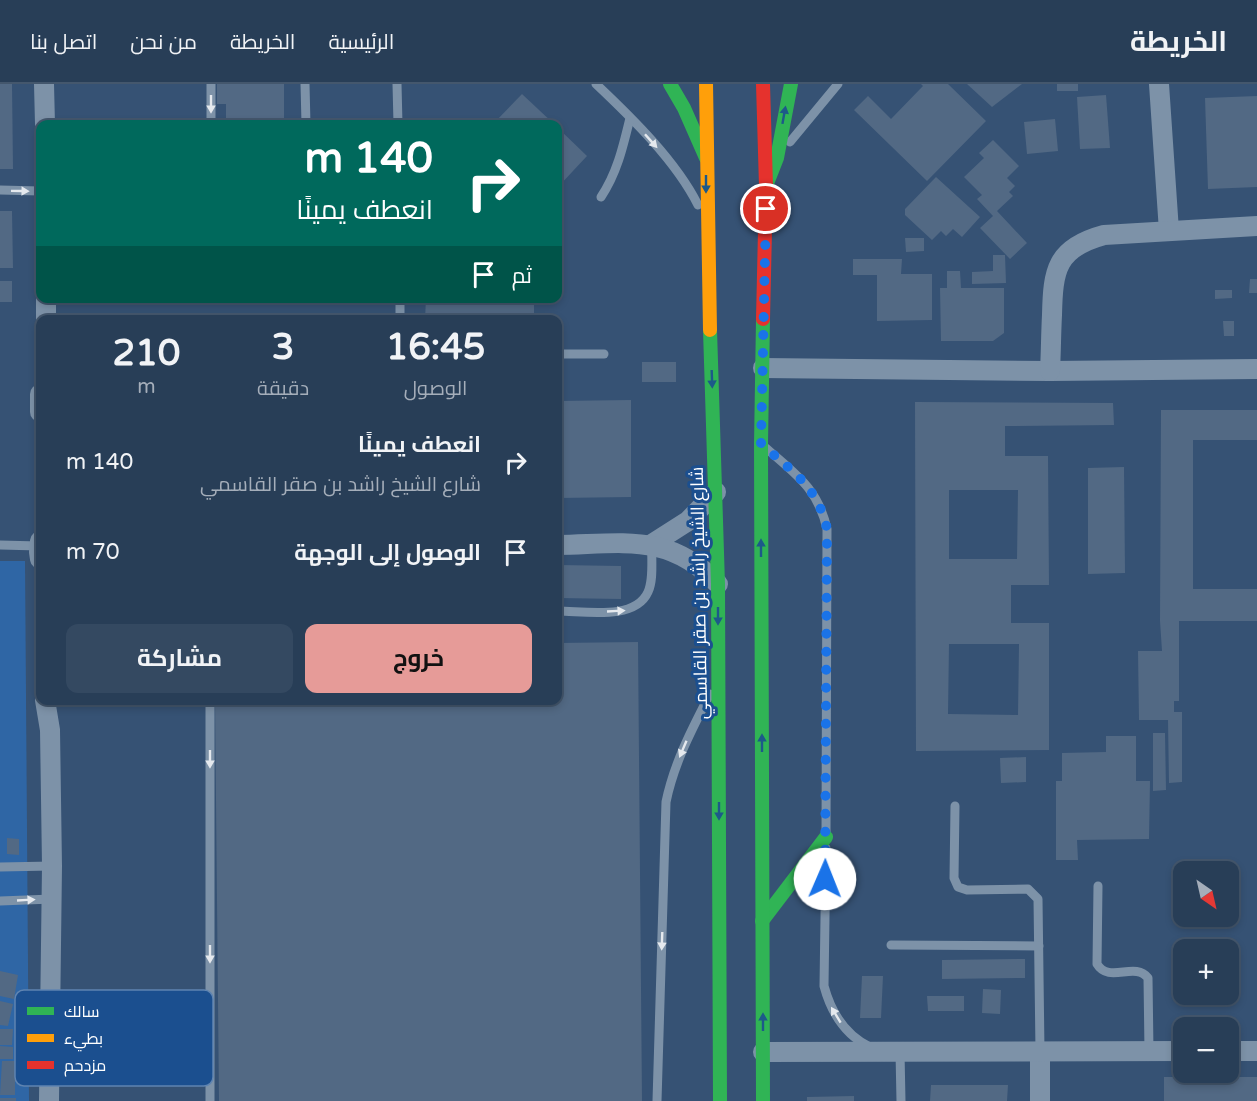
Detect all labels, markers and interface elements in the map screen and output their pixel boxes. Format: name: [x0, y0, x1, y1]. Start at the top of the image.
text: الخريطة: [1130, 25, 1227, 59]
text: اتصل بنا: [30, 30, 97, 55]
text: من نحن: [130, 30, 197, 55]
text: الخريطة: [230, 30, 295, 55]
text: الرئيسية: [328, 30, 394, 55]
one-way arrow: [206, 95, 216, 114]
one-way arrow: [780, 106, 789, 125]
text: 140 m: [304, 133, 433, 184]
one-way arrow: [644, 133, 657, 148]
icon: right: [454, 144, 532, 222]
one-way arrow: [701, 175, 711, 194]
pin: [740, 183, 791, 234]
one-way arrow: [11, 186, 30, 196]
icon: arrive: [749, 192, 782, 225]
text: انعطف يمينًا: [296, 194, 433, 227]
icon: arrive: [467, 258, 500, 291]
text: ثم: [512, 263, 532, 289]
text: 3: [272, 326, 294, 369]
text: 16:45: [386, 326, 485, 369]
text: 210: [113, 332, 180, 375]
one-way arrow: [707, 370, 717, 389]
text: m: [137, 375, 156, 399]
text: دقيقة: [257, 377, 309, 401]
text: الوصول: [404, 377, 467, 401]
text: انعطف يمينًا: [358, 432, 481, 458]
icon: right: [499, 446, 532, 479]
text: 140 m: [66, 449, 133, 475]
street label: شارع الشيخ راشد بن صقر القاسمي: [686, 466, 715, 720]
text: شارع الشيخ راشد بن صقر القاسمي: [200, 473, 481, 497]
icon: arrive: [499, 536, 532, 569]
one-way arrow: [756, 538, 766, 557]
text: 70 m: [66, 539, 120, 565]
text: الوصول إلى الوجهة: [294, 540, 481, 566]
one-way arrow: [607, 606, 626, 616]
one-way arrow: [713, 607, 723, 626]
button: مشاركة: [66, 624, 293, 693]
button: خروج: [305, 624, 532, 693]
one-way arrow: [757, 733, 767, 752]
one-way arrow: [677, 740, 687, 758]
one-way arrow: [205, 749, 215, 768]
one-way arrow: [714, 802, 724, 821]
position arrow: [793, 847, 857, 911]
north arrow: [1173, 861, 1239, 927]
map controls: [1173, 861, 1239, 1083]
one-way arrow: [17, 896, 36, 905]
one-way arrow: [657, 932, 667, 951]
button: +: [1173, 939, 1239, 1005]
one-way arrow: [205, 944, 215, 963]
legend: [15, 990, 213, 1086]
text: سالك: [64, 1002, 99, 1022]
one-way arrow: [831, 1007, 842, 1023]
one-way arrow: [758, 1012, 768, 1031]
button: −: [1173, 1017, 1239, 1083]
text: بطيء: [64, 1029, 103, 1052]
text: مزدحم: [64, 1056, 106, 1077]

